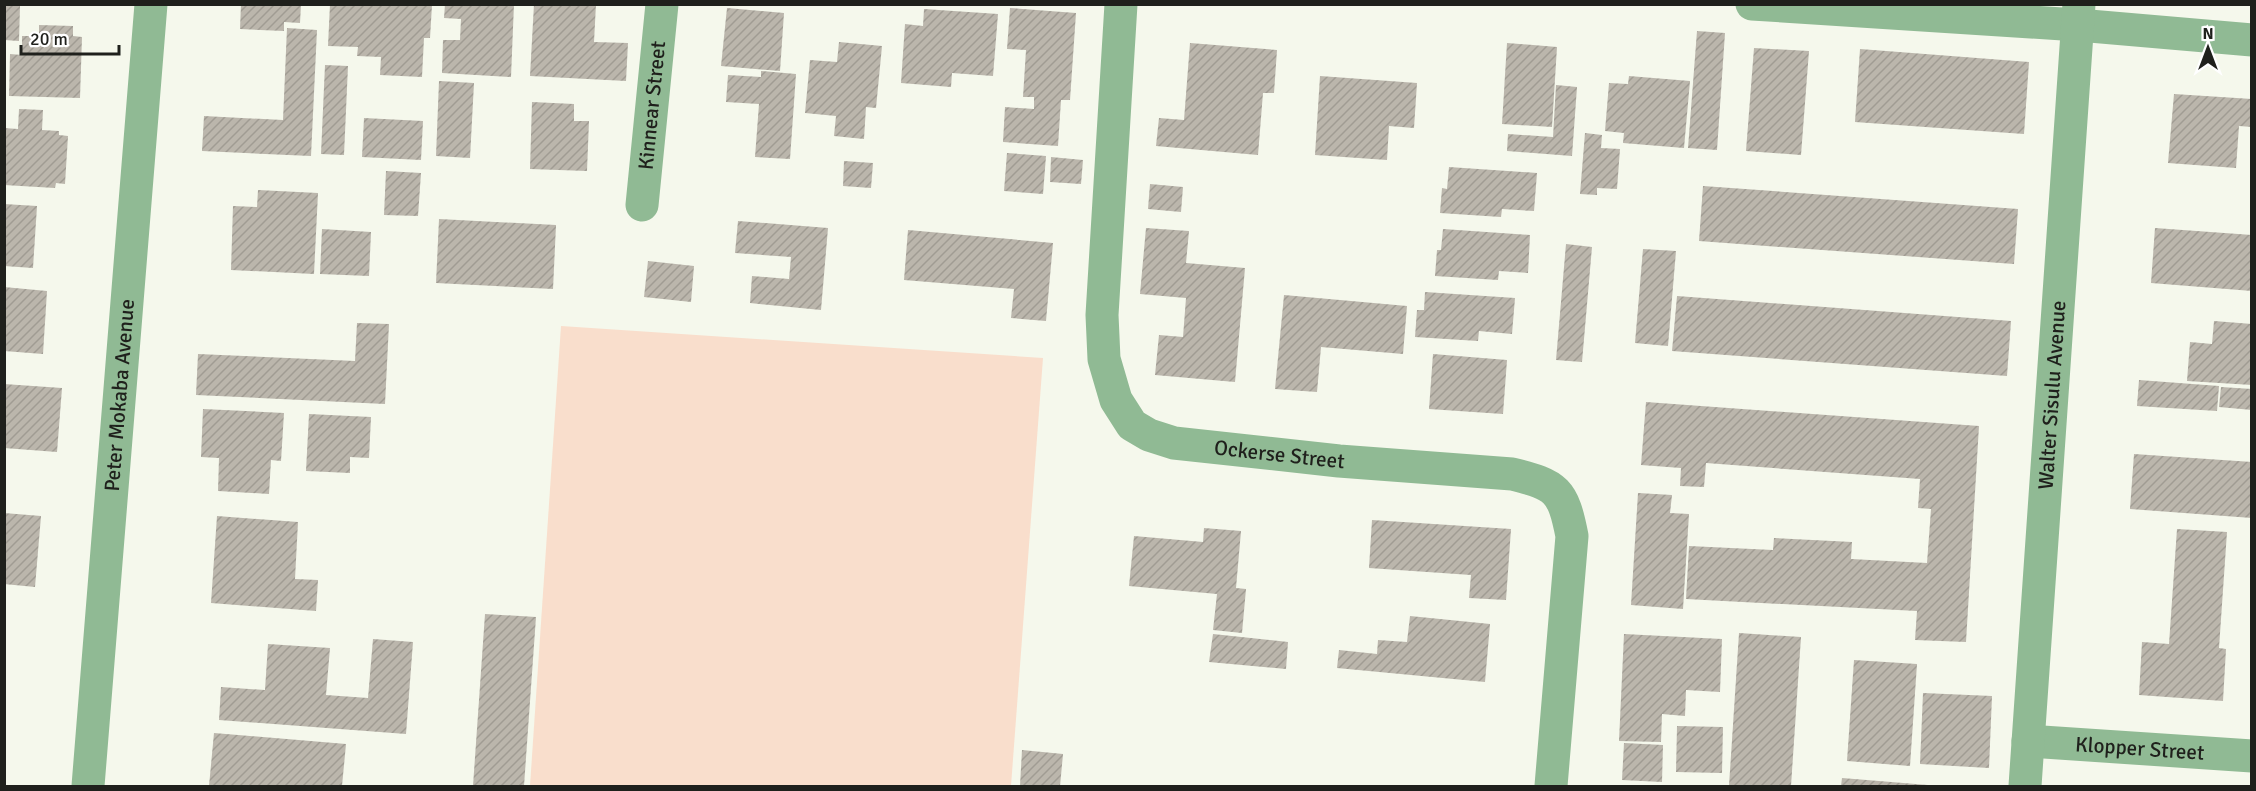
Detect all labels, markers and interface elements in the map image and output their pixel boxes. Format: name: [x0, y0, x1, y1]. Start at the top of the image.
scale bar: [21, 18, 118, 56]
north arrow: [2178, 18, 2238, 78]
text: N: [2202, 24, 2214, 44]
text: 20 m: [30, 28, 68, 50]
street label: Kinnear Street: [633, 40, 671, 171]
street label: Peter Mokaba Avenue: [99, 298, 140, 493]
street label: Walter Sisulu Avenue: [2033, 300, 2072, 490]
street label: Ockerse Street: [1213, 434, 1346, 474]
street label: Klopper Street: [2074, 731, 2205, 766]

